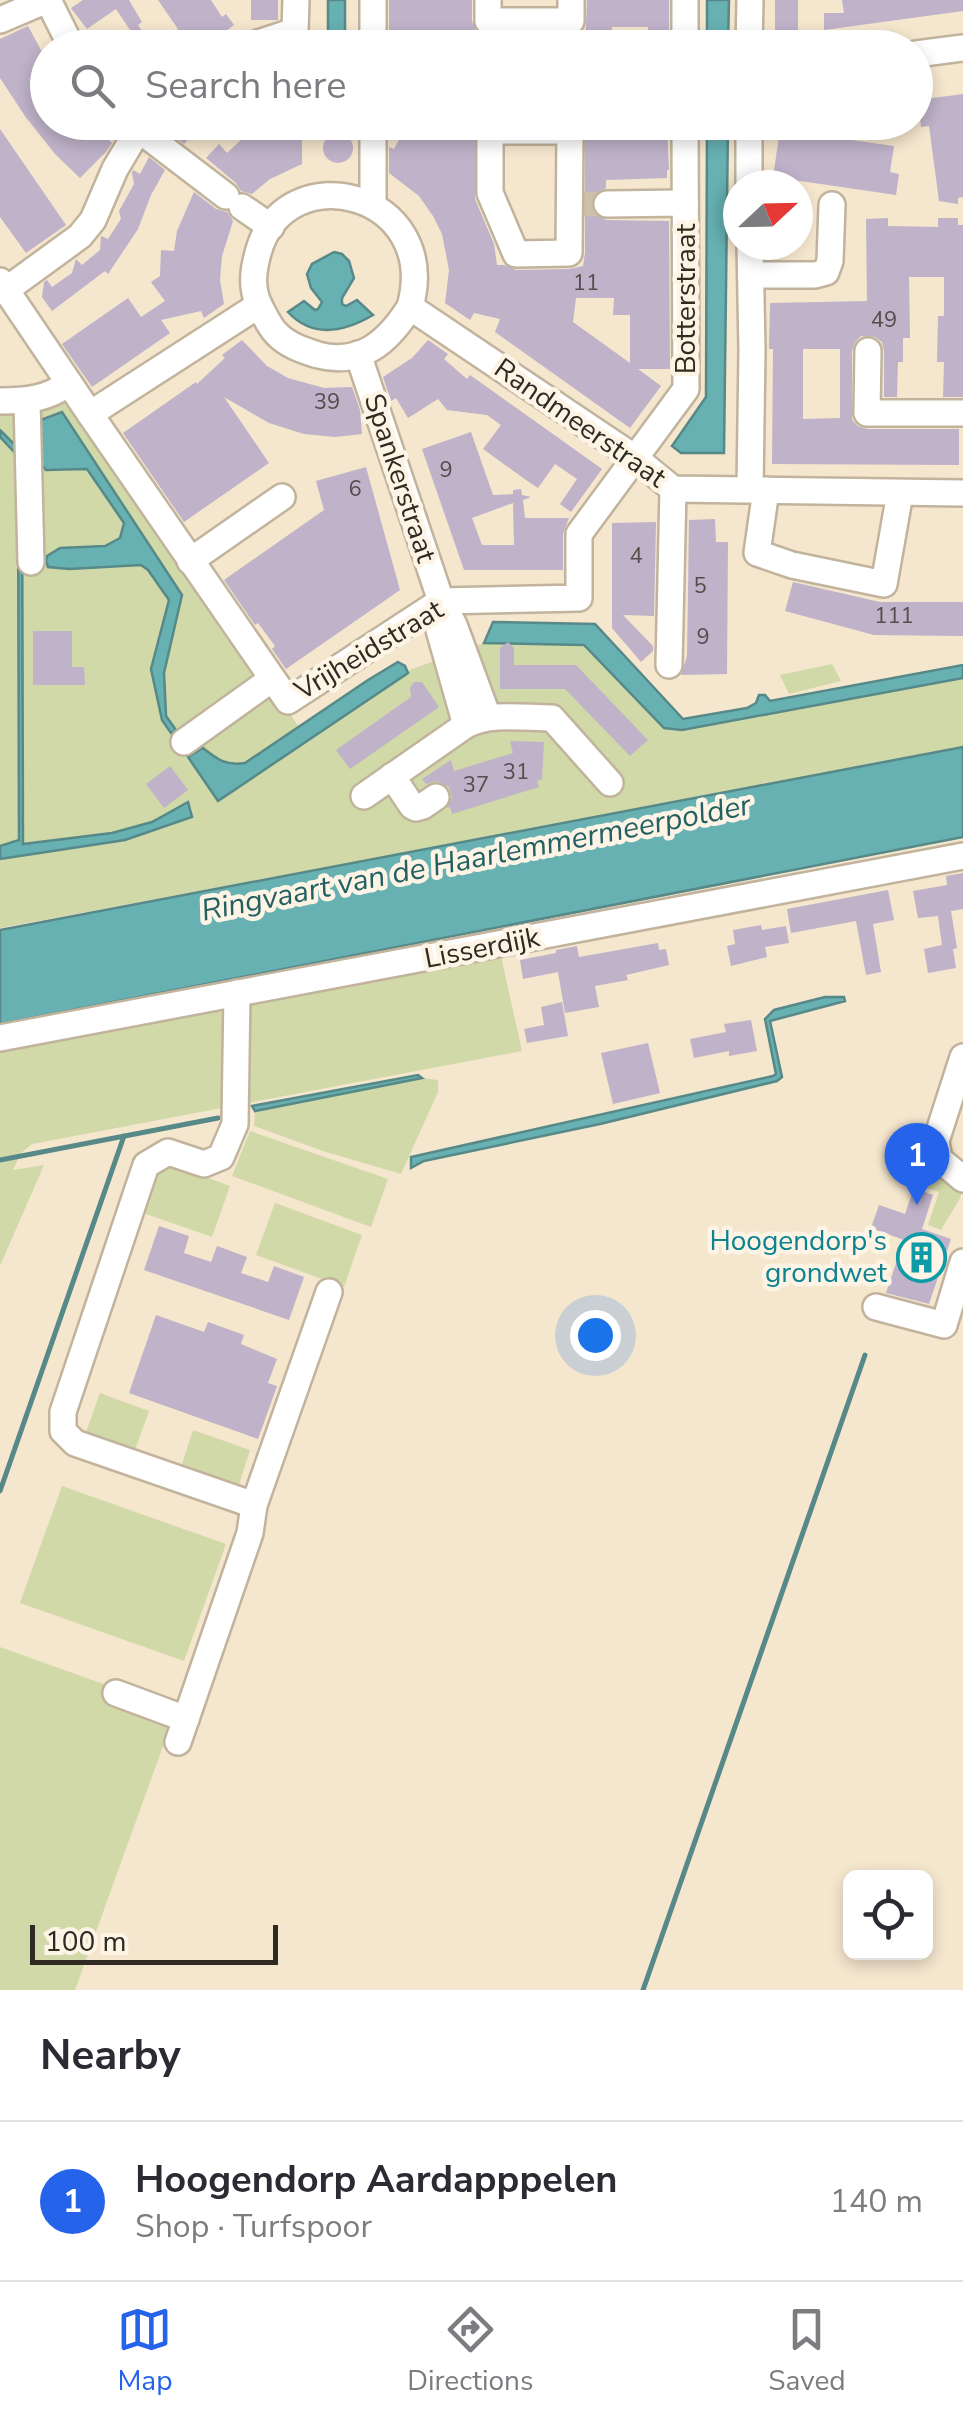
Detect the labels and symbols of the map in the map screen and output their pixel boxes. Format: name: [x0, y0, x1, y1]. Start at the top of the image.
north arrow: [723, 170, 813, 260]
street label: Botterstraat: [667, 223, 705, 374]
house number: 11: [573, 268, 599, 298]
house number: 49: [871, 305, 897, 335]
street label: Randmeerstraat: [486, 350, 674, 497]
house number: 39: [314, 387, 340, 417]
street label: Spankerstraat: [355, 389, 445, 567]
house number: 9: [439, 455, 453, 485]
house number: 6: [348, 474, 362, 504]
house number: 4: [629, 541, 643, 571]
house number: 5: [693, 571, 707, 601]
street label: Vrijheidstraat: [287, 591, 451, 710]
house number: 111: [874, 601, 914, 631]
house number: 9: [696, 622, 710, 652]
house number: 31: [503, 757, 529, 787]
house number: 37: [463, 770, 489, 800]
water label: Ringvaart van de Haarlemmermeerpolder: [198, 784, 755, 931]
street label: Lisserdijk: [421, 918, 544, 978]
pin: 1: [884, 1122, 950, 1205]
place label: Hoogendorp's grondwet: [709, 1222, 887, 1292]
building icon: Hoogendorp's grondwet: [896, 1231, 948, 1283]
your location: [570, 1310, 621, 1361]
scale bar: [30, 1920, 278, 1964]

